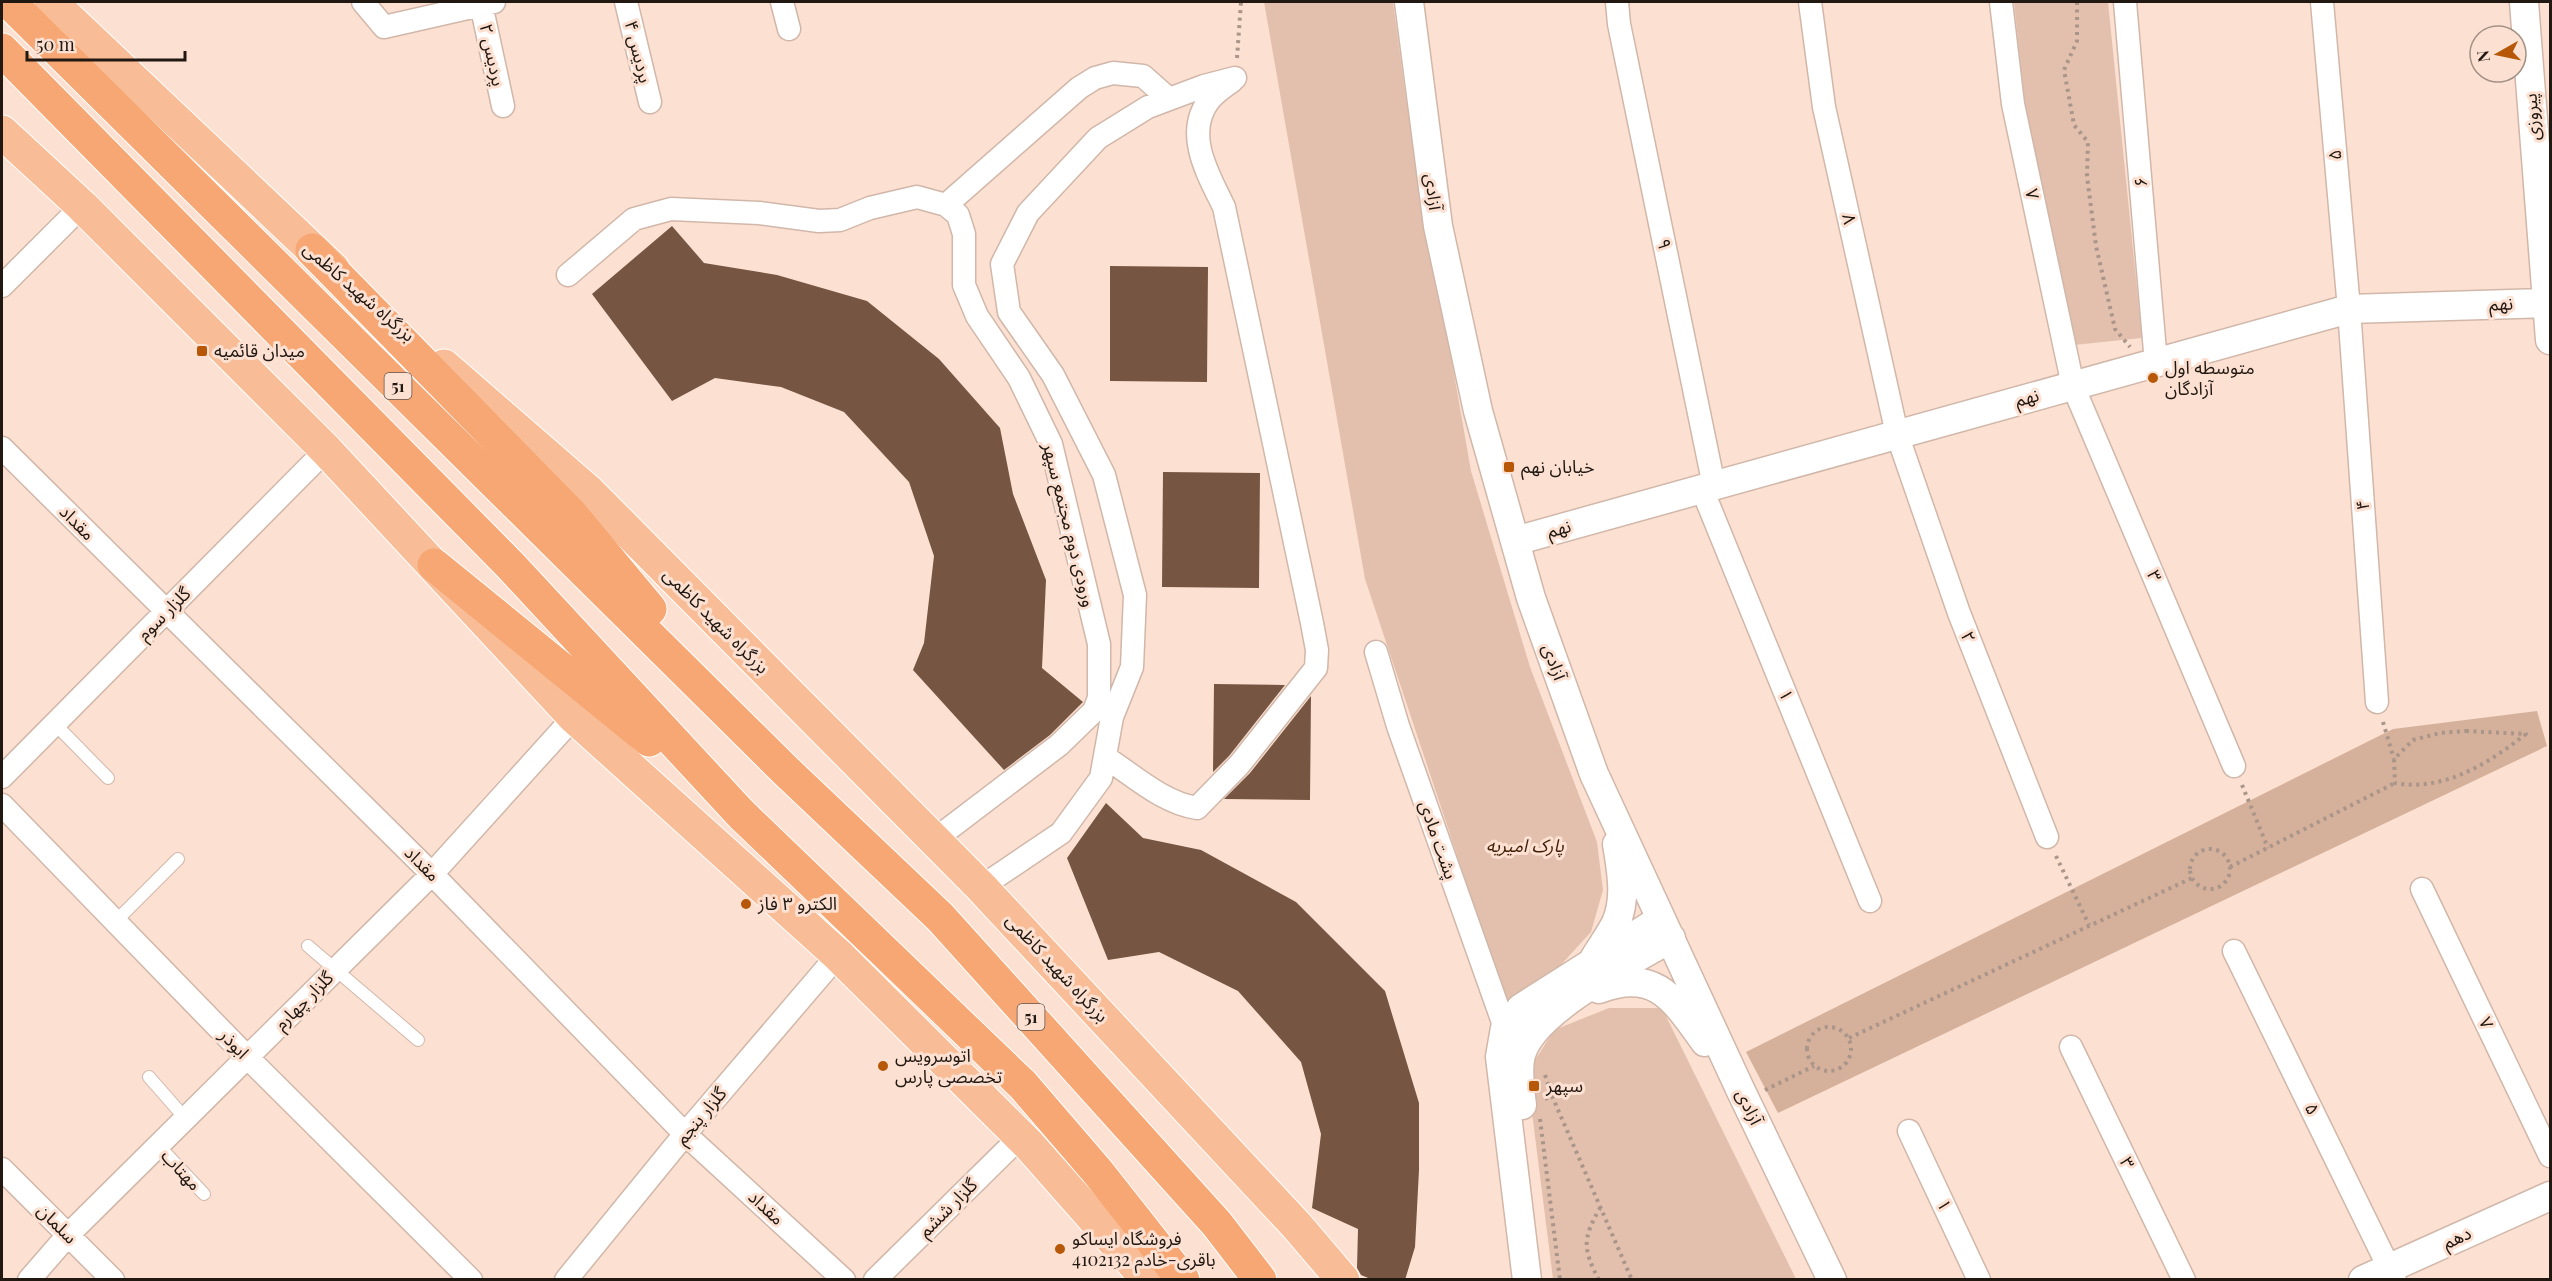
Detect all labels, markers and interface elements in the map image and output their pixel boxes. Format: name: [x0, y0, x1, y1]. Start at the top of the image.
street label: پردیس ۴: [619, 18, 658, 86]
street label: پردیس ۲: [474, 21, 511, 88]
scale bar: [27, 24, 184, 62]
north arrow: [2468, 24, 2528, 84]
text: 50 m: [36, 32, 75, 56]
text: N: [2471, 49, 2494, 64]
street label: پیروزی: [2517, 92, 2545, 142]
street label: ۵: [2322, 149, 2346, 161]
street label: آزادی: [1420, 172, 1448, 212]
street label: ۶: [2128, 176, 2152, 188]
street label: ۷: [2020, 186, 2046, 201]
street label: ۸: [1837, 211, 1863, 226]
street label: بزرگراه شهید کاظمی: [299, 236, 421, 346]
street label: ۹: [1652, 236, 1678, 251]
street label: نهم: [2489, 291, 2513, 317]
place label: میدان قائمیه: [214, 338, 305, 362]
marker: میدان قائمیه: [195, 344, 209, 358]
place label: متوسطه اول آزادگان: [2165, 355, 2255, 400]
marker: متوسطه اول آزادگان: [2146, 371, 2160, 385]
road number: 51: [384, 373, 412, 399]
street label: نهم: [2012, 382, 2042, 414]
street label: ورودی دوم مجتمع سپهر: [1035, 439, 1102, 610]
place label: خیابان نهم: [1521, 454, 1595, 480]
marker: خیابان نهم: [1502, 460, 1516, 474]
street label: مقداد: [55, 499, 101, 545]
street label: ۴: [2350, 499, 2374, 511]
street label: نهم: [1544, 513, 1574, 545]
street label: بزرگراه شهید کاظمی: [659, 562, 775, 678]
street label: ۳: [2142, 566, 2168, 585]
street label: گلزار سوم: [131, 581, 198, 647]
street label: ۲: [1956, 627, 1982, 646]
street label: آزادی: [1537, 640, 1573, 684]
street label: ۱: [1774, 685, 1800, 704]
street label: پشت مادی: [1414, 797, 1464, 882]
park label: پارک امیریه: [1486, 833, 1565, 858]
street label: مقداد: [400, 840, 446, 886]
place label: الکترو ۳ فاز: [757, 891, 837, 915]
marker: الکترو ۳ فاز: [739, 897, 753, 911]
street label: بزرگراه شهید کاظمی: [1001, 908, 1114, 1027]
street label: گلزار چهارم: [268, 965, 341, 1037]
road number: 51: [1018, 1004, 1044, 1030]
street label: ۷: [2474, 1013, 2500, 1032]
street label: ابوذر: [214, 1022, 255, 1063]
place label: اتوسرویس تخصصی پارس: [895, 1043, 1002, 1088]
marker: اتوسرویس تخصصی پارس: [876, 1059, 890, 1073]
place label: سپهر: [1545, 1073, 1583, 1097]
marker: سپهر: [1527, 1079, 1541, 1093]
street label: گلزار پنجم: [669, 1081, 733, 1150]
street label: آزادی: [1731, 1085, 1769, 1129]
street label: ۵: [2300, 1099, 2326, 1118]
street label: مهتاب: [156, 1143, 207, 1195]
street label: ۳: [2115, 1153, 2141, 1172]
street label: گلزار ششم: [913, 1172, 984, 1243]
street label: مقداد: [744, 1185, 790, 1230]
street label: ۱: [1932, 1195, 1958, 1214]
street label: سلمان: [32, 1198, 83, 1249]
street label: دهم: [2438, 1220, 2476, 1256]
place label: فروشگاه ایساکو باقری-خادم 4102132: [1072, 1226, 1216, 1274]
marker: فروشگاه ایساکو باقری-خادم 4102132: [1053, 1242, 1067, 1256]

